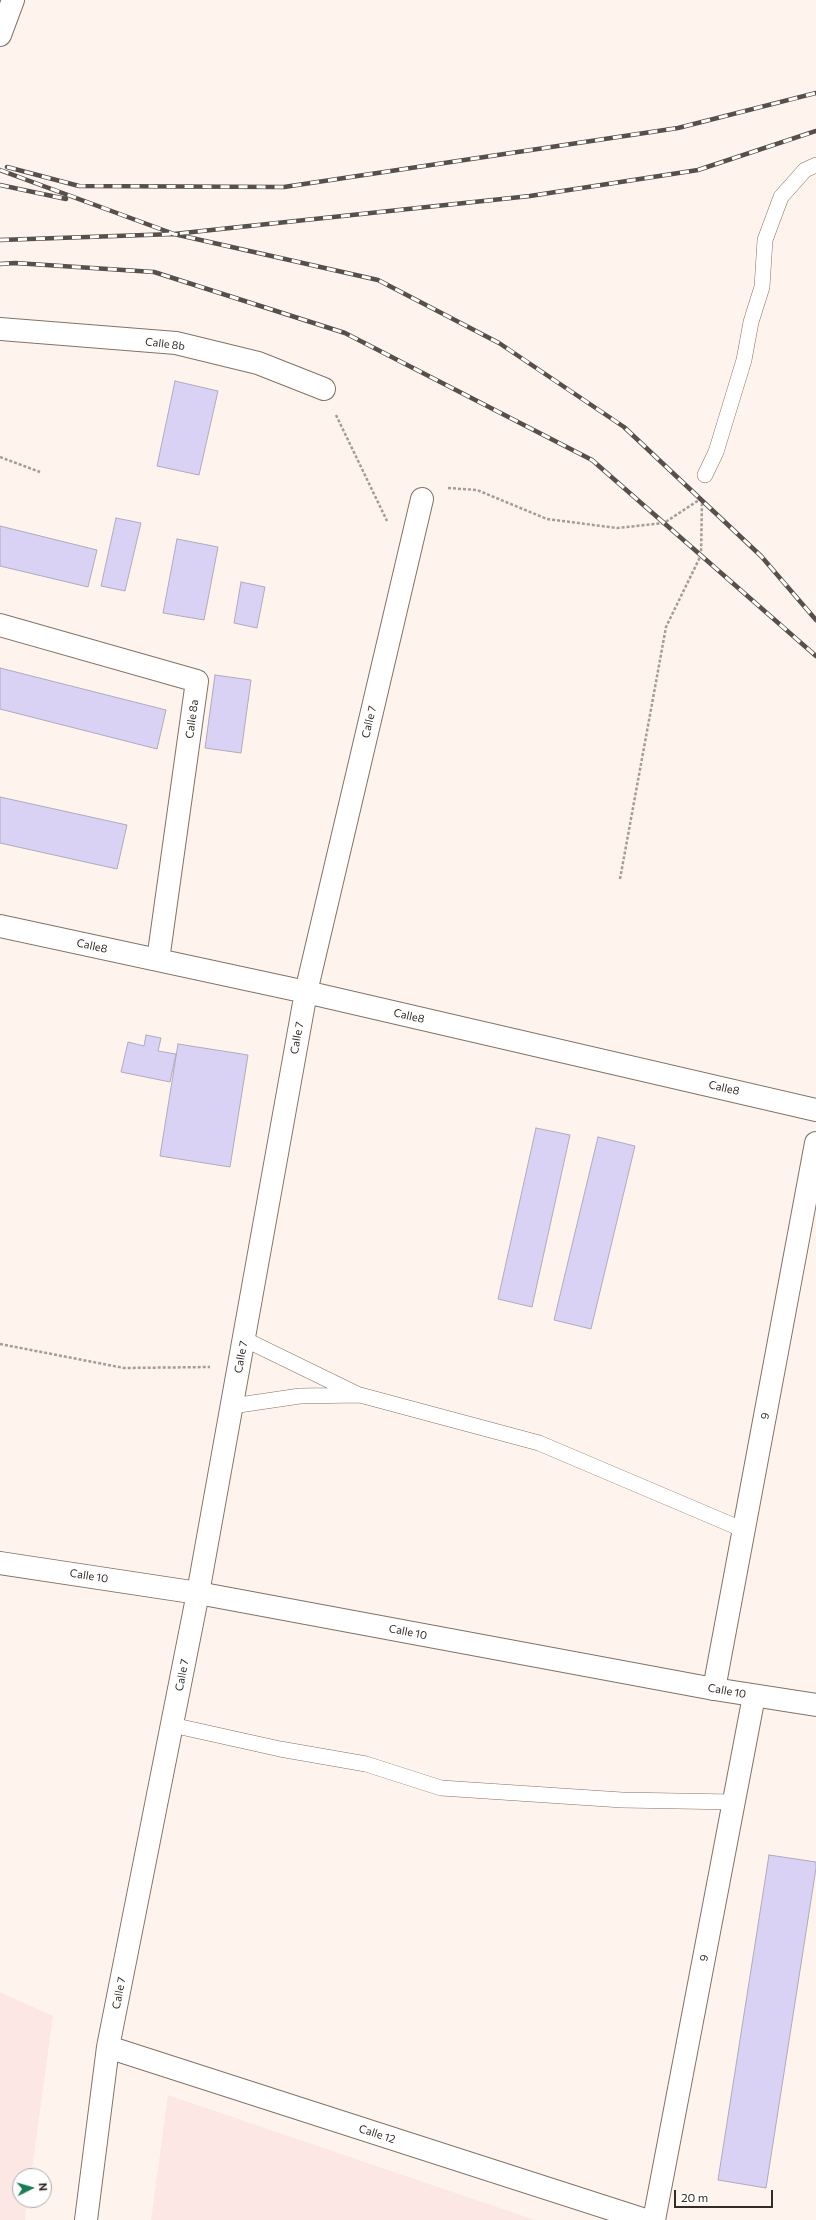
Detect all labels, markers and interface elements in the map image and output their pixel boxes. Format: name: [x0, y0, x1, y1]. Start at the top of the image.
street label: Calle 8b: [144, 335, 186, 353]
street label: Calle 8a: [183, 699, 201, 739]
street label: Calle 7: [359, 705, 379, 739]
street label: Calle8: [75, 936, 109, 956]
street label: Calle8: [392, 1006, 426, 1026]
street label: Calle 7: [288, 1021, 306, 1055]
street label: Calle8: [707, 1078, 741, 1098]
street label: Calle 7: [232, 1340, 250, 1374]
street label: 9: [758, 1411, 772, 1421]
street label: Calle 10: [69, 1566, 109, 1586]
street label: Calle 10: [388, 1622, 428, 1642]
street label: Calle 7: [172, 1658, 192, 1692]
street label: Calle 10: [707, 1681, 747, 1701]
street label: 9: [697, 1953, 711, 1963]
street label: Calle 7: [109, 1976, 129, 2010]
street label: Calle 12: [357, 2122, 397, 2146]
north arrow: [12, 2168, 52, 2208]
text: N: [37, 2182, 50, 2192]
scale bar: [676, 2182, 775, 2208]
text: 20 m: [681, 2190, 708, 2204]

